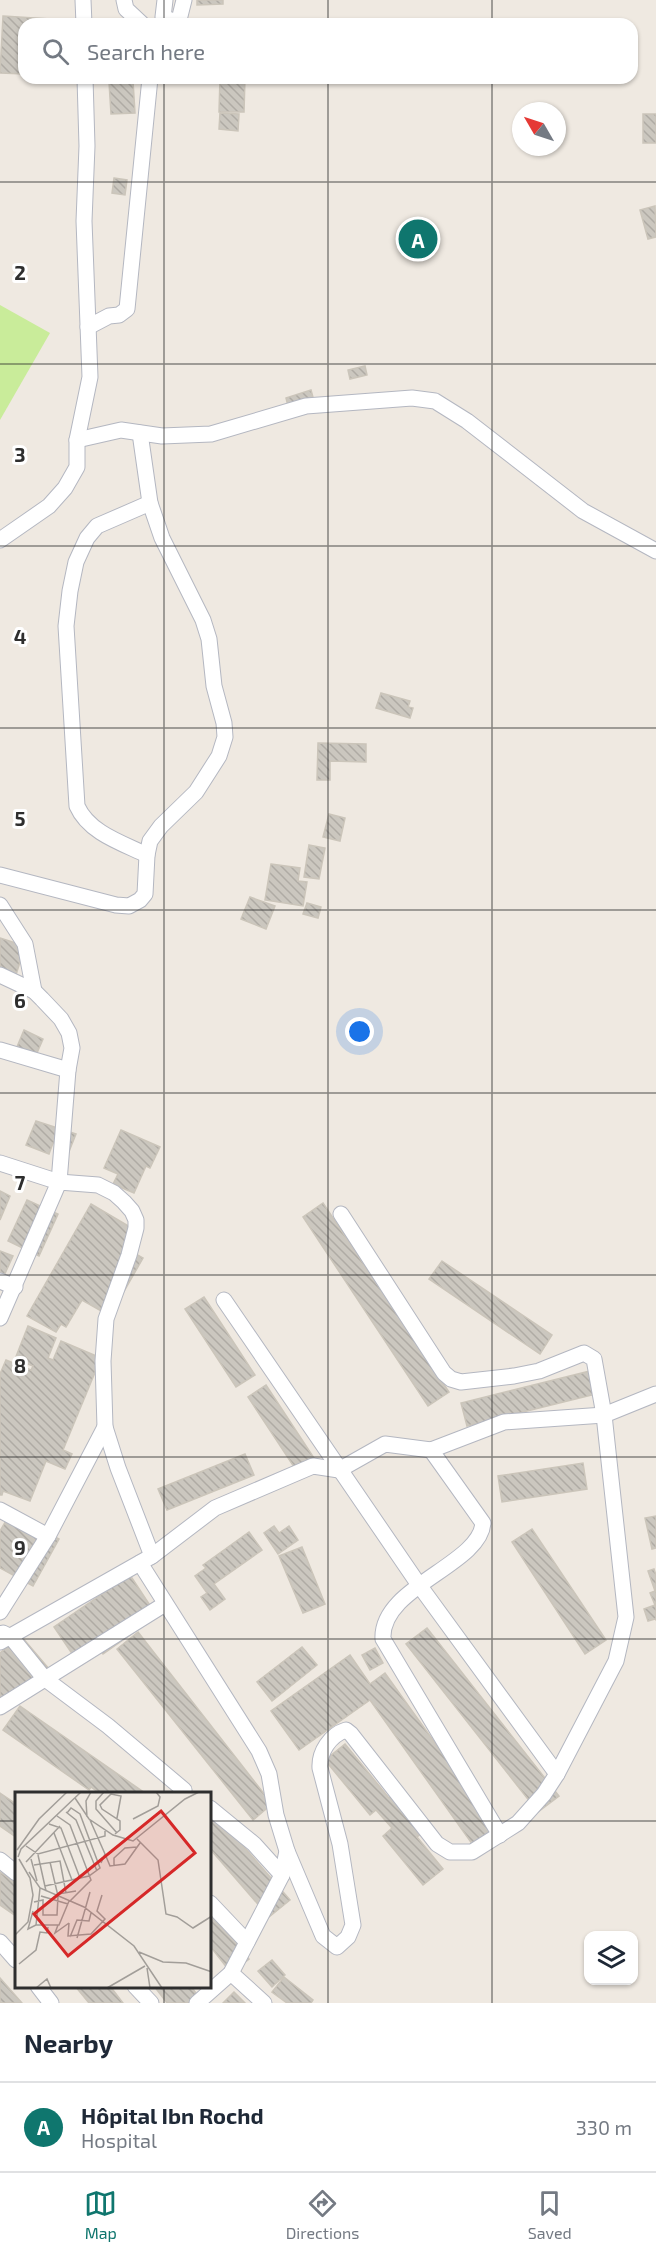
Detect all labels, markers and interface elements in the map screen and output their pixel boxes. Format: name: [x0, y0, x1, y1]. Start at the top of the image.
search box: [18, 18, 638, 84]
icon: search: [39, 35, 72, 68]
text: Search here: [87, 38, 205, 64]
north arrow: [512, 102, 566, 156]
pin: A: [398, 216, 438, 262]
text: 2: [14, 260, 26, 284]
text: 3: [14, 442, 26, 466]
text: 4: [14, 624, 27, 648]
text: 5: [14, 806, 26, 830]
text: 6: [14, 988, 26, 1012]
your location: [345, 1017, 374, 1046]
text: 7: [15, 1170, 26, 1194]
text: 8: [14, 1353, 26, 1377]
text: 9: [14, 1535, 26, 1559]
inset map: [15, 1792, 212, 1988]
map controls: [584, 1931, 638, 1985]
button: layers: [584, 1931, 638, 1985]
text: Nearby: [24, 2027, 113, 2058]
text: Hôpital Ibn Rochd: [81, 2102, 264, 2128]
text: A: [37, 2115, 50, 2139]
text: 330 m: [576, 2115, 632, 2139]
text: Hospital: [81, 2128, 157, 2152]
tab: Map: [84, 2187, 117, 2242]
tab: Directions: [286, 2187, 359, 2242]
tab: Saved: [528, 2187, 572, 2242]

